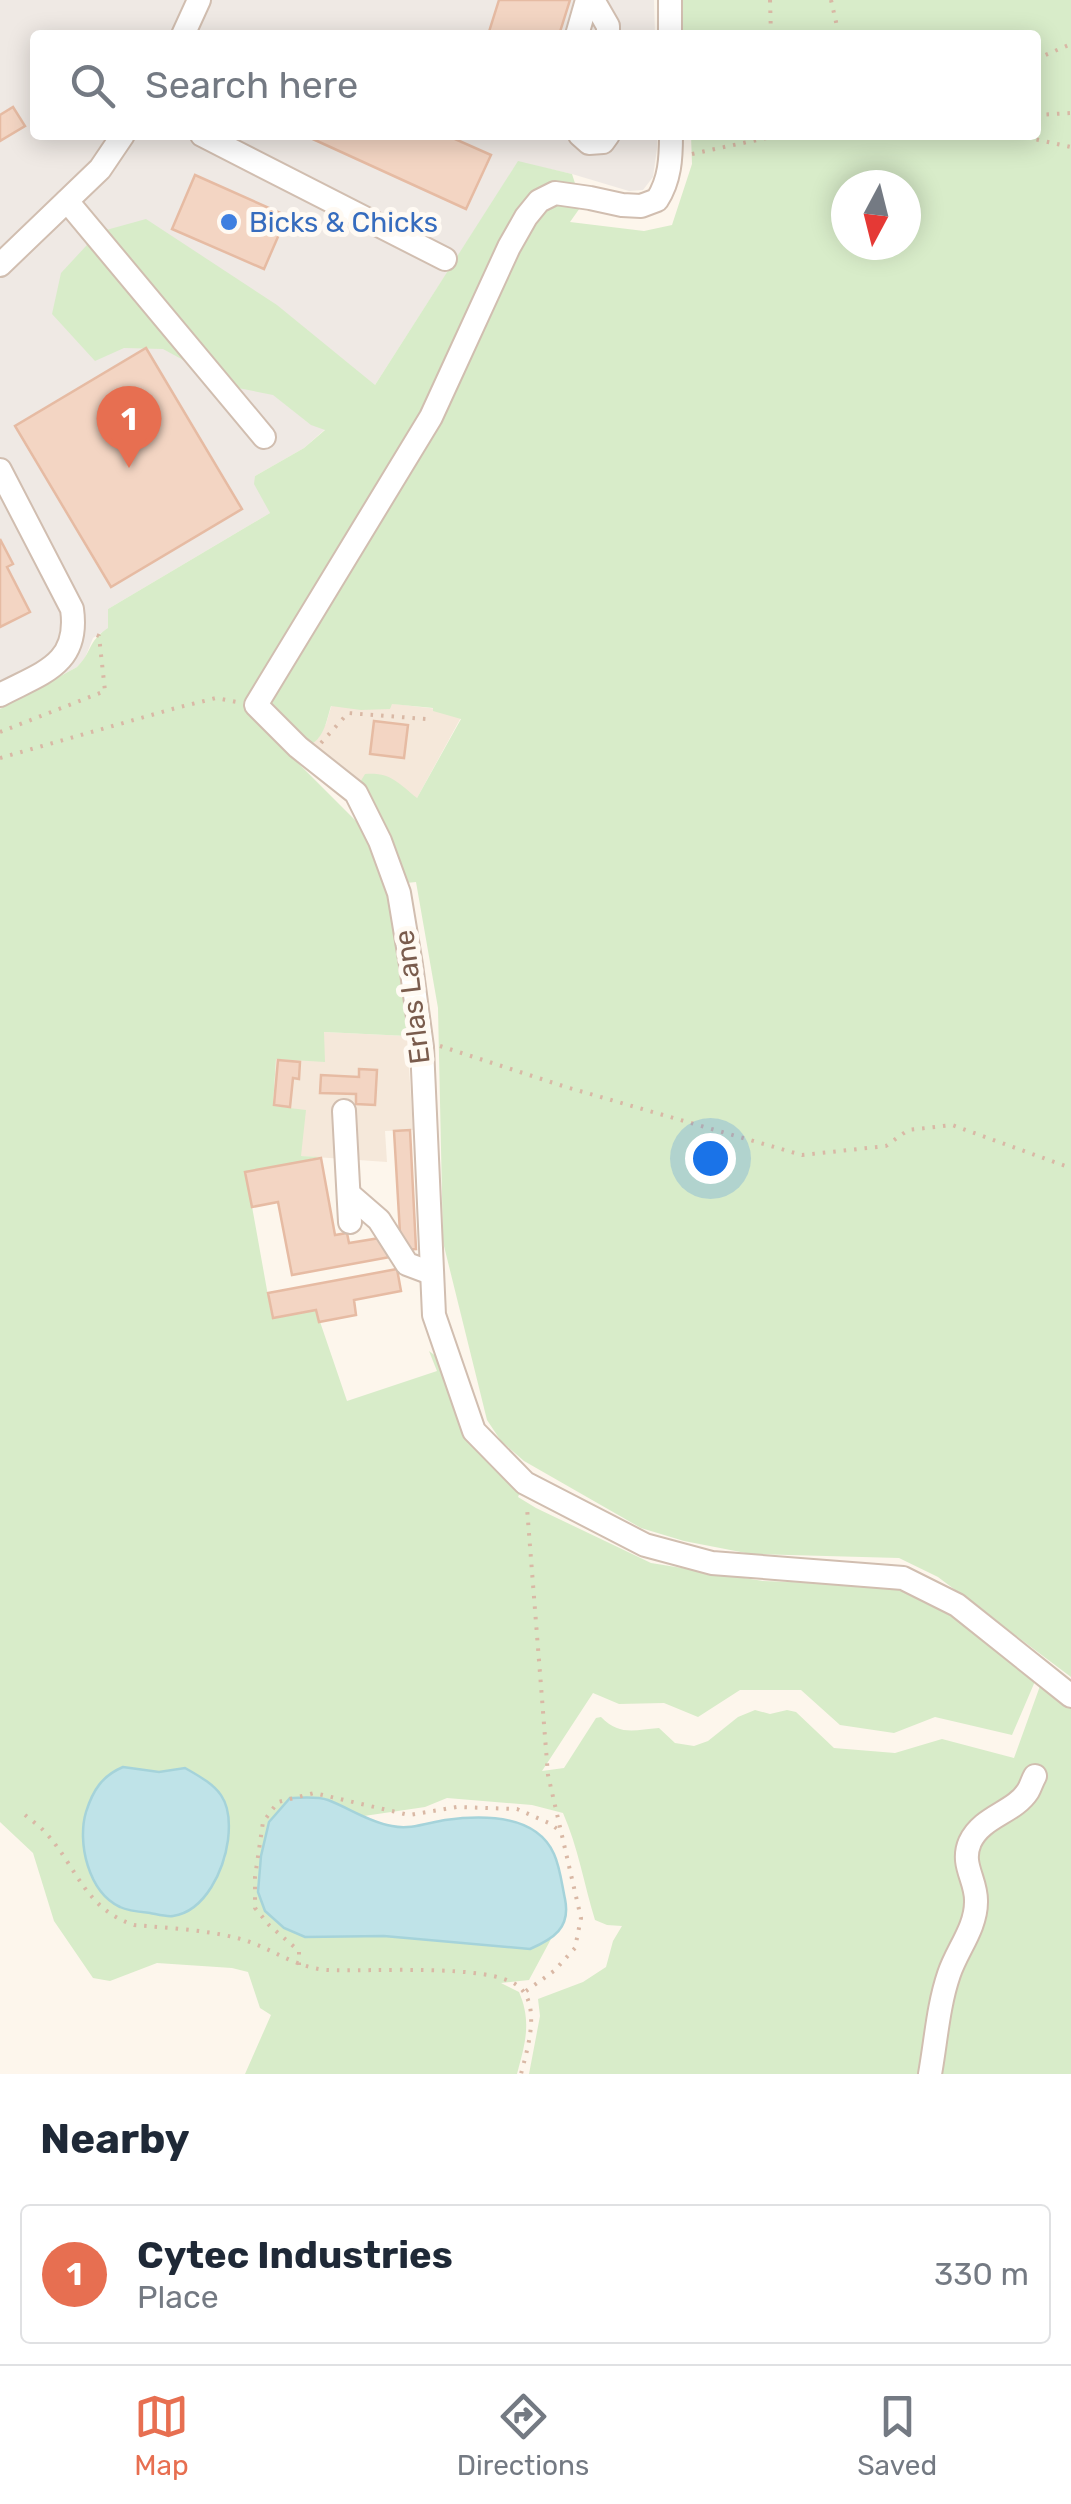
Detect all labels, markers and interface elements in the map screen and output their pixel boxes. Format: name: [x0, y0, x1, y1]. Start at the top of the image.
search box: [30, 30, 1041, 140]
icon: search: [65, 58, 120, 113]
text: Search here: [145, 62, 358, 108]
north arrow: [831, 170, 921, 260]
place label: Bicks & Chicks: [249, 206, 438, 239]
marker: Bicks & Chicks: [218, 211, 240, 233]
pin: 1: [96, 386, 162, 468]
street label: Erlas Lane: [387, 928, 437, 1066]
your location: [685, 1133, 736, 1184]
text: Nearby: [40, 2114, 190, 2164]
text: Cytec Industries: [137, 2232, 453, 2278]
text: 1: [67, 2255, 82, 2293]
text: 330 m: [934, 2255, 1029, 2293]
text: Place: [137, 2278, 219, 2316]
tab: Map: [134, 2389, 189, 2482]
tab: Directions: [457, 2389, 589, 2482]
tab: Saved: [857, 2389, 937, 2482]

